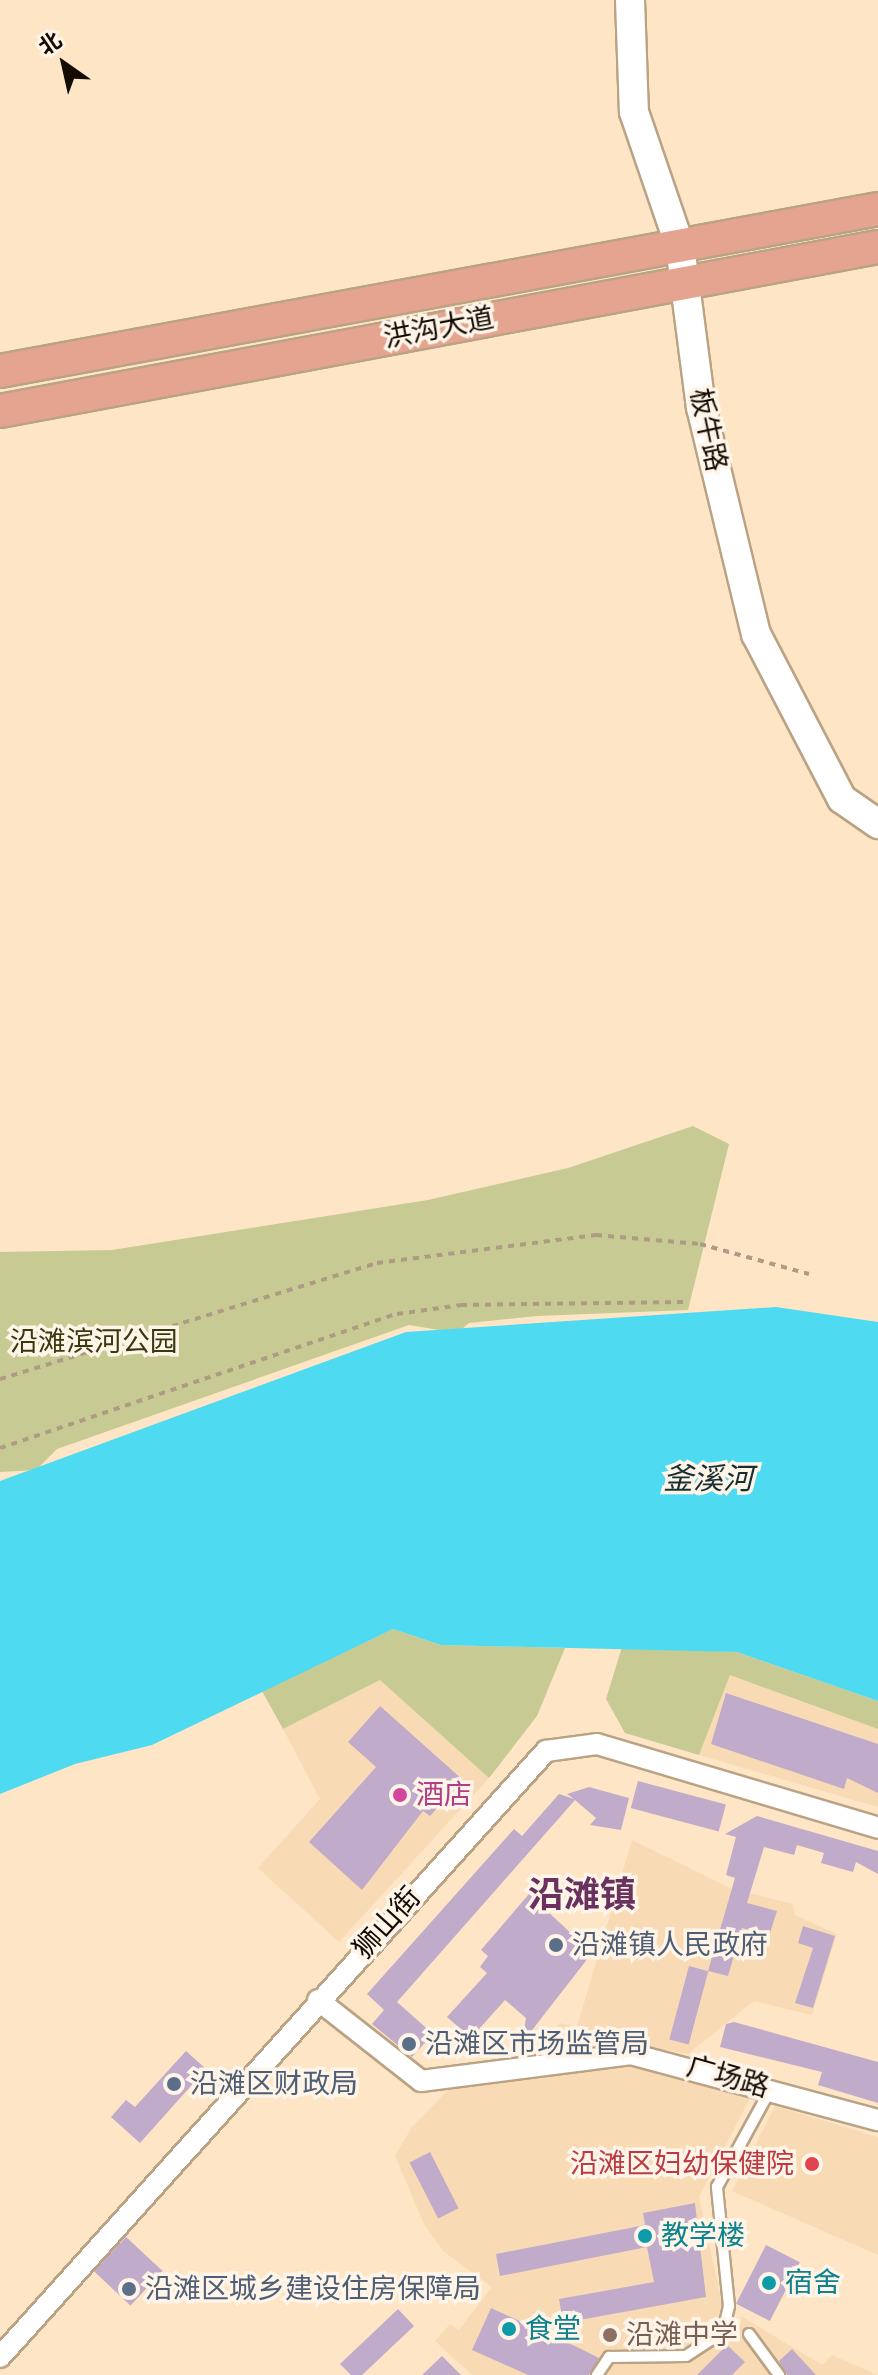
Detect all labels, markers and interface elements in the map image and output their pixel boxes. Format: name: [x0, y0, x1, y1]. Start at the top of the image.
north arrow: [24, 24, 104, 104]
text: 北: [33, 26, 68, 63]
street label: 洪沟大道: [381, 301, 497, 355]
street label: 板牛路: [683, 385, 733, 475]
park label: 沿滩滨河公园: [10, 1325, 178, 1359]
water label: 釜溪河: [663, 1462, 753, 1498]
place label: 酒店: [416, 1778, 472, 1812]
marker: 酒店: [391, 1786, 409, 1804]
district label: 沿滩镇: [528, 1874, 636, 1918]
street label: 狮山街: [346, 1881, 428, 1965]
place label: 沿滩镇人民政府: [572, 1928, 768, 1962]
marker: 沿滩镇人民政府: [547, 1936, 565, 1954]
place label: 沿滩区市场监管局: [425, 2027, 649, 2061]
marker: 沿滩区市场监管局: [400, 2035, 418, 2053]
street label: 广场路: [683, 2049, 773, 2105]
place label: 沿滩区财政局: [190, 2067, 358, 2101]
marker: 沿滩区财政局: [165, 2075, 183, 2093]
place label: 沿滩区妇幼保健院: [570, 2147, 794, 2181]
marker: 沿滩区妇幼保健院: [801, 2153, 823, 2175]
place label: 教学楼: [661, 2219, 745, 2253]
marker: 教学楼: [636, 2227, 654, 2245]
place label: 宿舍: [785, 2266, 841, 2300]
place label: 沿滩区城乡建设住房保障局: [145, 2272, 481, 2306]
marker: 宿舍: [760, 2274, 778, 2292]
marker: 沿滩区城乡建设住房保障局: [120, 2280, 138, 2298]
place label: 食堂: [525, 2312, 581, 2346]
place label: 沿滩中学: [626, 2318, 738, 2352]
marker: 食堂: [500, 2320, 518, 2338]
marker: 沿滩中学: [601, 2326, 619, 2344]

